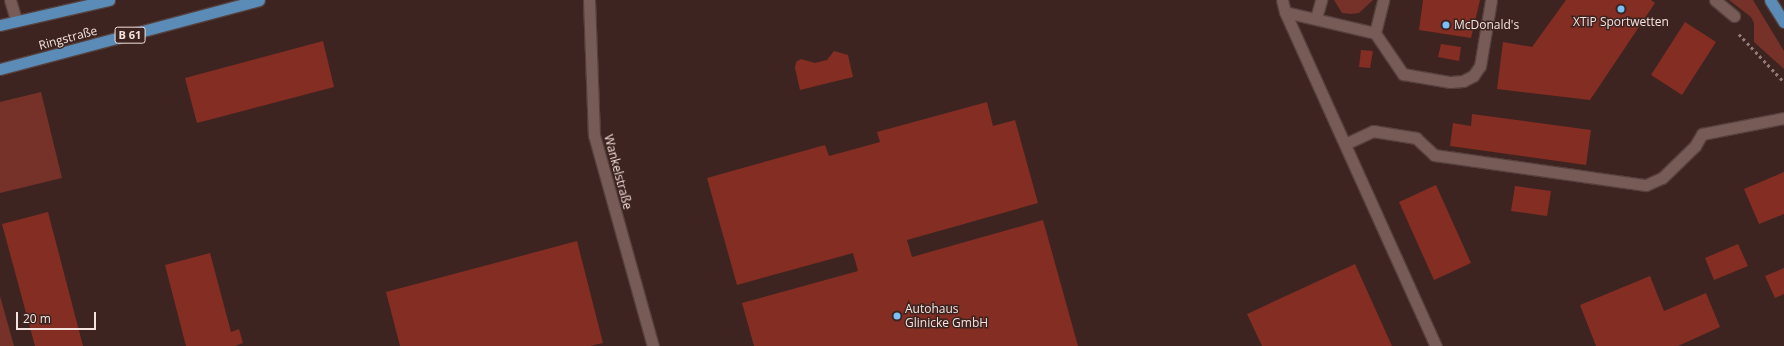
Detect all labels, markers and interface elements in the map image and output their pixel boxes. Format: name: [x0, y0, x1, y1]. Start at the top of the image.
marker: XTiP Sportwetten: [1616, 4, 1626, 14]
place label: XTiP Sportwetten: [1573, 15, 1669, 29]
place label: McDonald's: [1454, 18, 1519, 32]
marker: McDonald's: [1441, 20, 1451, 30]
street label: Ringstraße: [37, 23, 99, 53]
road number: B 61: [114, 26, 146, 44]
street label: Wankelstraße: [601, 133, 635, 211]
place label: Autohaus Glinicke GmbH: [905, 302, 988, 330]
scale bar: [18, 304, 98, 330]
text: 20 m: [23, 310, 51, 327]
marker: Autohaus Glinicke GmbH: [892, 311, 902, 321]

